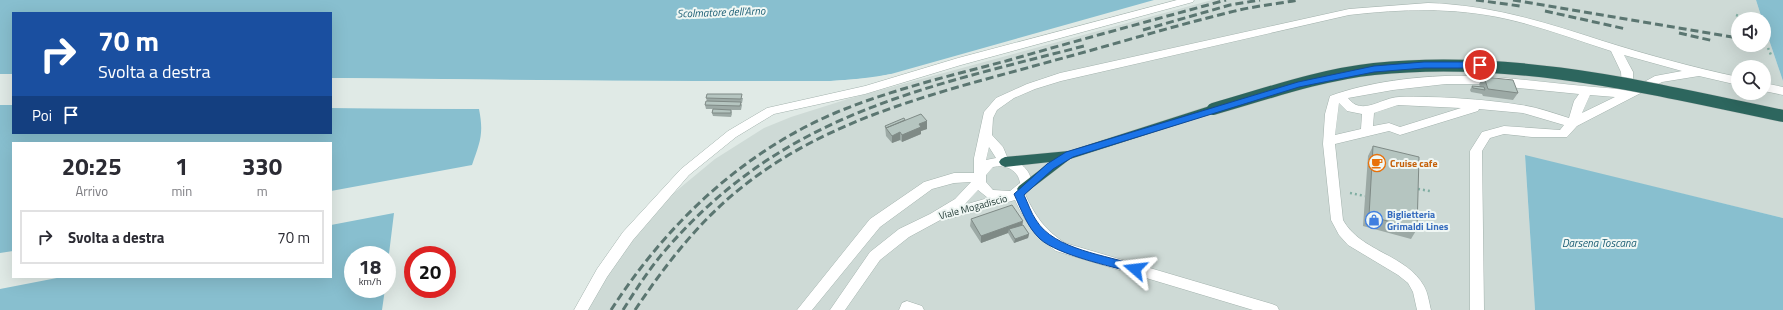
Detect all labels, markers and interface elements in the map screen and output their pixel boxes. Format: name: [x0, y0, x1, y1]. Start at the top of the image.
water label: Scolmatore dell'Arno: [677, 2, 766, 22]
map controls: [1731, 12, 1771, 100]
button: sound: [1731, 12, 1771, 52]
text: 70 m: [98, 19, 159, 62]
icon: right: [32, 28, 84, 80]
pin: [1463, 48, 1497, 82]
icon: arrive: [1469, 54, 1491, 76]
text: Svolta a destra: [98, 58, 211, 85]
button: search: [1731, 60, 1771, 100]
text: Poi: [32, 104, 52, 127]
icon: arrive: [60, 104, 82, 126]
text: 20:25: [62, 148, 122, 184]
text: 1: [175, 148, 189, 184]
text: 330: [242, 148, 282, 184]
cafe icon: Cruise cafe: [1367, 153, 1387, 173]
place label: Cruise cafe: [1390, 156, 1437, 171]
text: Arrivo: [75, 181, 108, 201]
text: min: [171, 181, 192, 201]
text: m: [257, 181, 268, 201]
street label: Viale Mogadiscio: [937, 191, 1009, 223]
place label: Biglietteria Grimaldi Lines: [1387, 207, 1449, 234]
shop icon: Biglietteria Grimaldi Lines: [1364, 210, 1384, 230]
icon: right: [34, 226, 56, 248]
text: Svolta a destra: [68, 226, 165, 249]
text: 70 m: [277, 226, 310, 249]
water label: Darsena Toscana: [1562, 235, 1637, 251]
speed limit sign: 20: [404, 246, 456, 298]
position arrow: [1114, 248, 1156, 290]
text: 18: [359, 251, 381, 282]
text: km/h: [359, 274, 381, 289]

